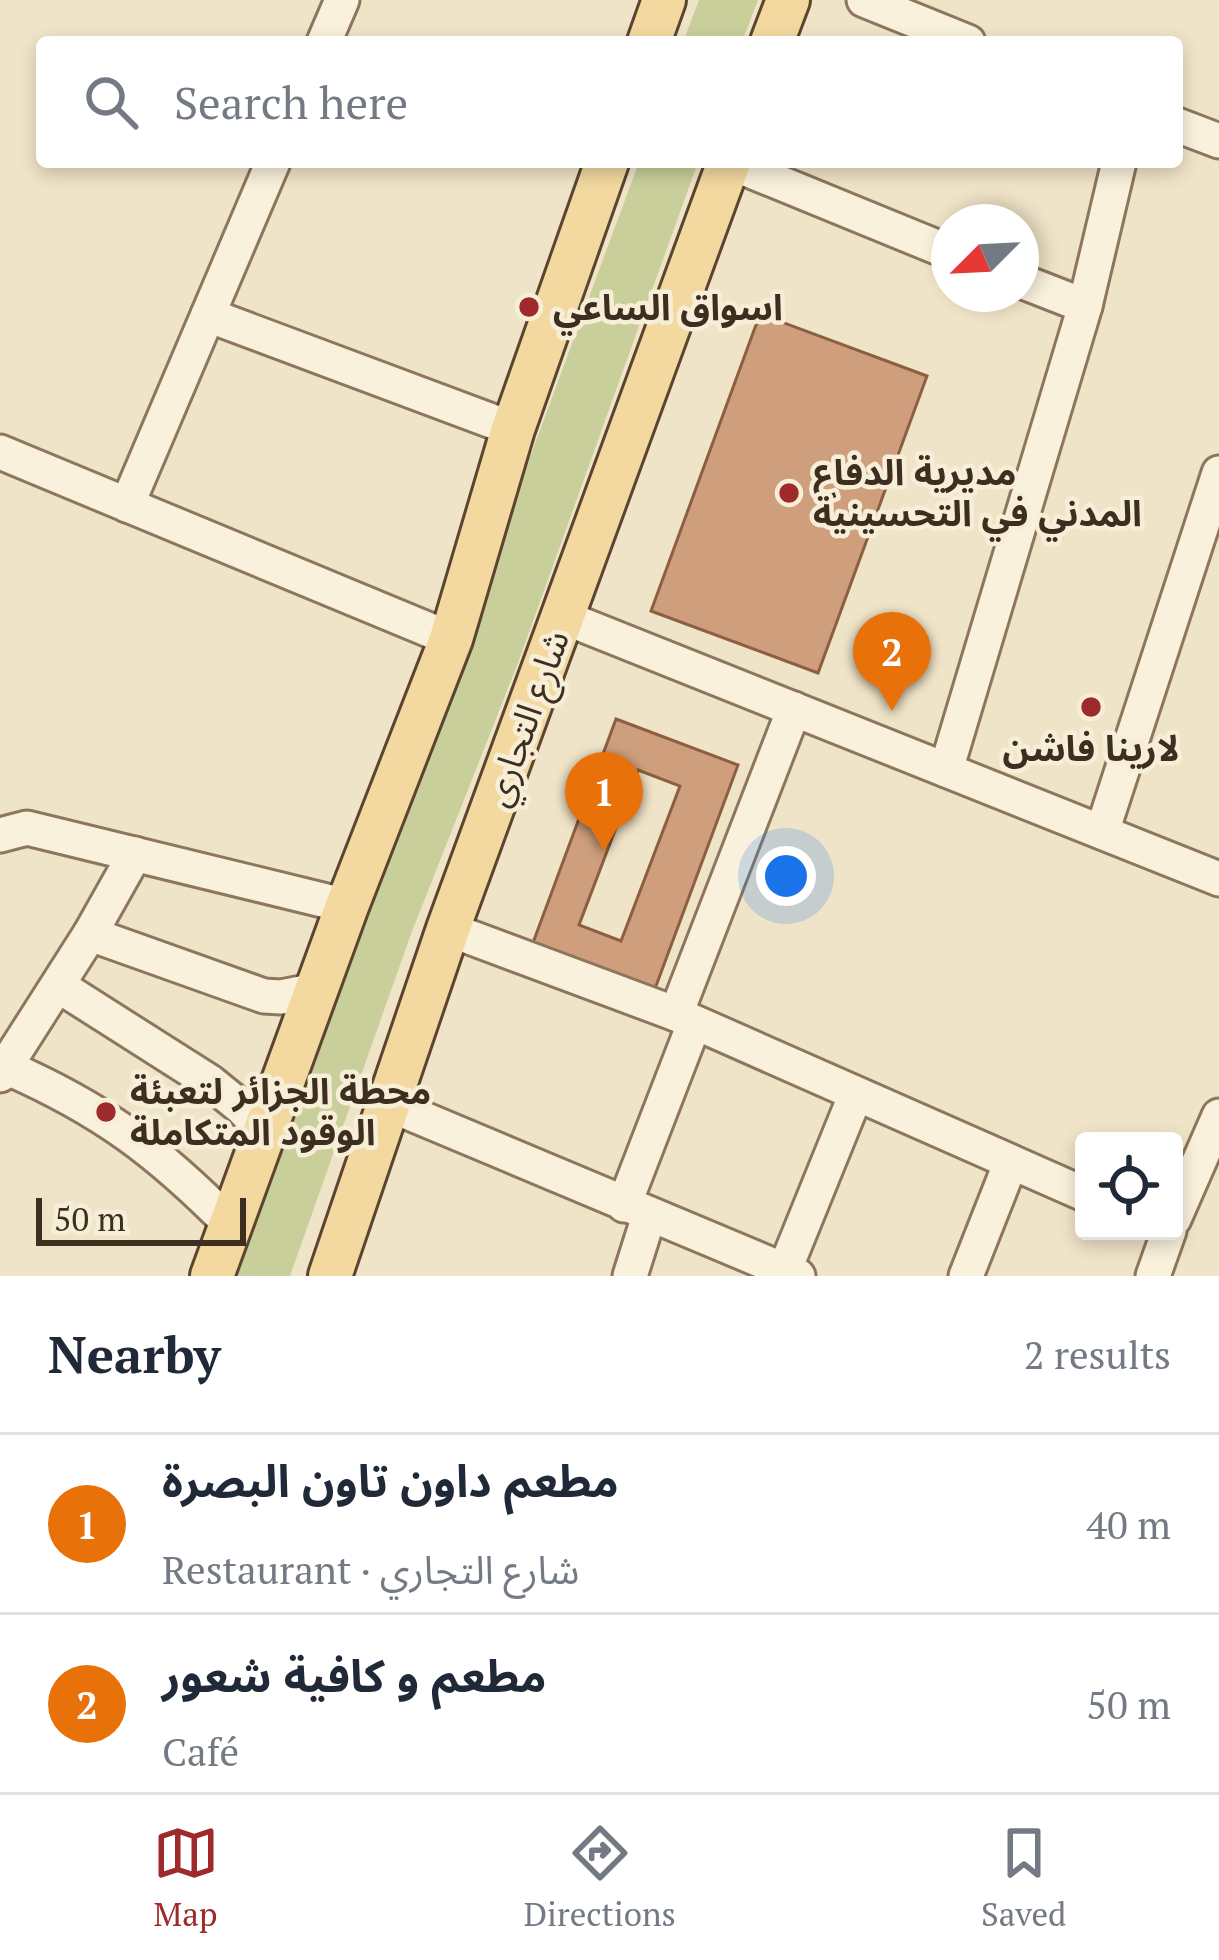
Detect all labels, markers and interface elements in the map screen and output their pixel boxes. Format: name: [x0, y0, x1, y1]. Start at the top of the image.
search box: [36, 36, 1183, 168]
icon: search: [78, 69, 144, 135]
text: Search here: [174, 72, 408, 132]
north arrow: [931, 204, 1039, 312]
place label: اسواق الساعي: [553, 283, 783, 336]
marker: اسواق الساعي: [516, 294, 542, 320]
place label: مديرية الدفاع المدني في التحسينية: [813, 448, 1142, 542]
marker: مديرية الدفاع المدني في التحسينية: [776, 480, 802, 506]
pin: 2: [853, 612, 931, 711]
street label: شارع التجاري: [472, 623, 584, 814]
marker: لارينا فاشن: [1078, 694, 1104, 720]
place label: لارينا فاشن: [1002, 724, 1180, 771]
pin: 1: [565, 752, 643, 851]
your location: [756, 846, 816, 906]
place label: محطة الجزائر لتعبئة الوقود المتكاملة: [130, 1067, 431, 1155]
marker: محطة الجزائر لتعبئة الوقود المتكاملة: [93, 1099, 119, 1125]
map controls: [1075, 1132, 1183, 1240]
button: locate: [1075, 1132, 1183, 1240]
scale bar: [36, 1192, 246, 1245]
text: 50 m: [54, 1197, 126, 1240]
text: Nearby: [48, 1320, 221, 1388]
text: 2 results: [1024, 1328, 1171, 1380]
text: مطعم داون تاون البصرة: [162, 1450, 619, 1510]
text: 1: [76, 1498, 98, 1550]
text: 40 m: [1086, 1498, 1171, 1550]
text: Restaurant · شارع التجاري: [162, 1543, 579, 1595]
text: مطعم و كافية شعور: [162, 1645, 546, 1705]
text: 2: [76, 1678, 98, 1730]
text: 50 m: [1086, 1678, 1171, 1730]
text: Café: [162, 1725, 239, 1777]
tab: Map: [153, 1820, 219, 1935]
tab: Directions: [524, 1820, 676, 1935]
tab: Saved: [981, 1820, 1066, 1935]

